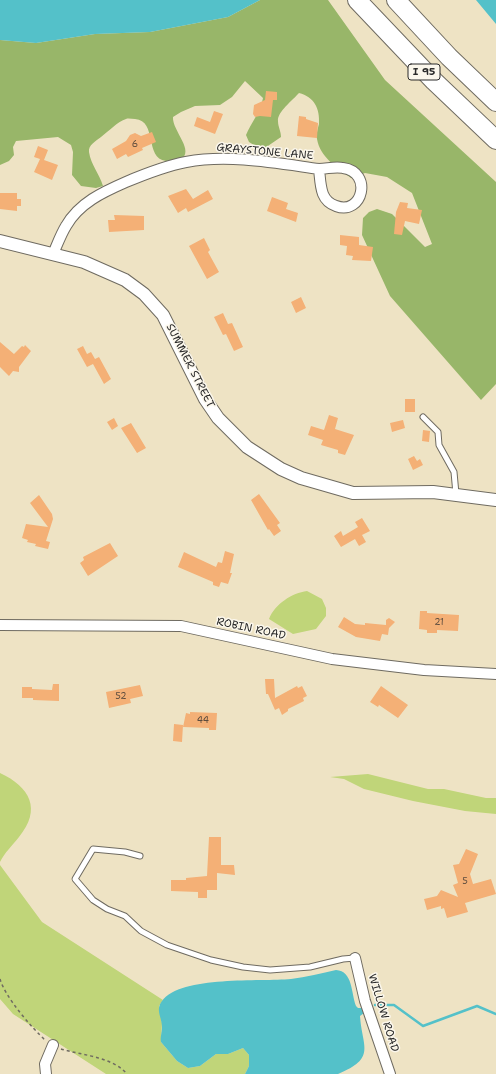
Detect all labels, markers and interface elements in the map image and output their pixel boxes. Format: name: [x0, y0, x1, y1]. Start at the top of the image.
road number: I 95: [408, 64, 440, 80]
house number: 6: [132, 140, 138, 150]
street label: GRAYSTONE LANE: [216, 141, 314, 163]
street label: SUMMER STREET: [163, 322, 217, 410]
street label: ROBIN ROAD: [215, 615, 287, 643]
house number: 21: [434, 618, 444, 628]
house number: 52: [115, 692, 127, 702]
house number: 44: [197, 716, 209, 726]
house number: 5: [462, 877, 468, 887]
street label: WILLOW ROAD: [365, 973, 401, 1053]

